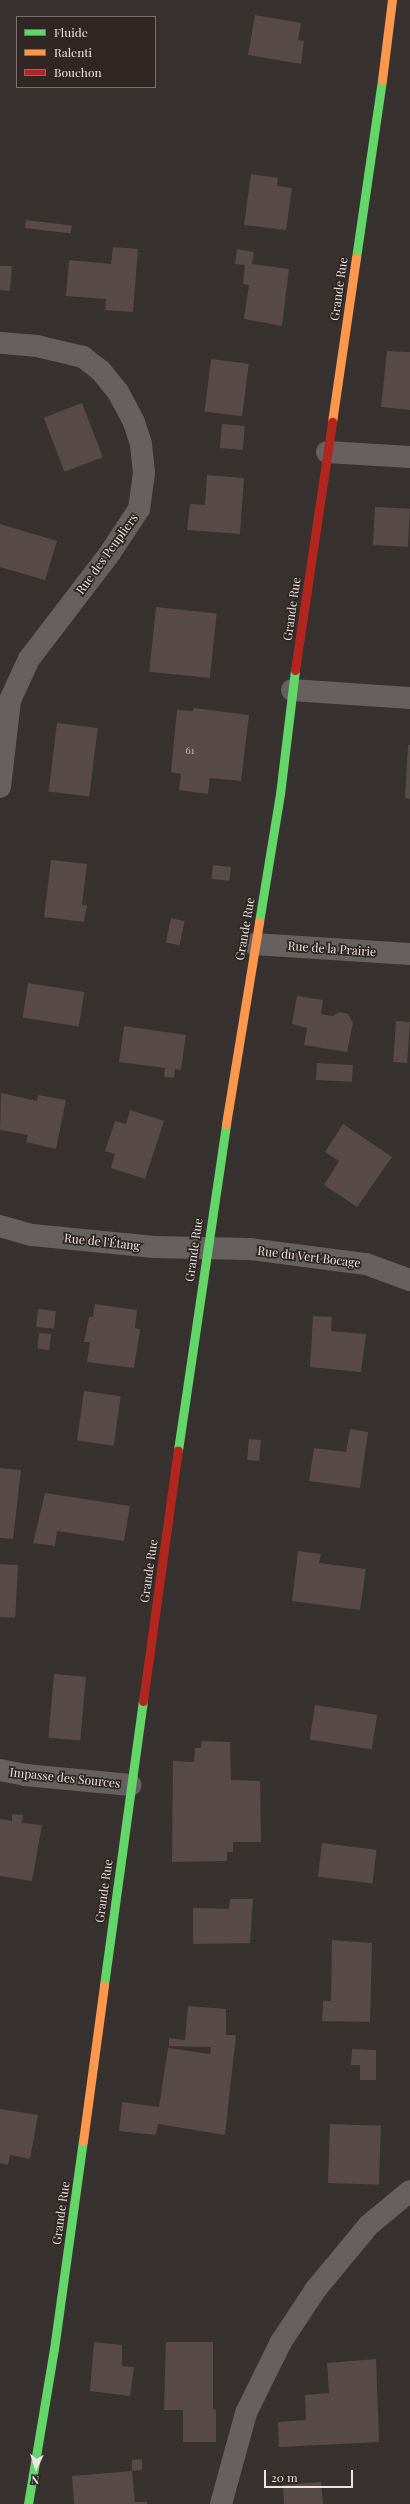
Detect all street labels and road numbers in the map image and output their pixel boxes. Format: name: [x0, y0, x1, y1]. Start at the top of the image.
street label: Grande Rue: [327, 256, 351, 322]
street label: Rue des Peupliers: [73, 511, 141, 597]
street label: Grande Rue: [280, 576, 304, 642]
street label: Grande Rue: [232, 896, 258, 962]
street label: Rue de la Prairie: [287, 939, 377, 959]
street label: Grande Rue: [182, 1217, 206, 1283]
street label: Rue de l'Étang: [63, 1231, 141, 1253]
street label: Rue du Vert Bocage: [256, 1243, 362, 1271]
street label: Grande Rue: [137, 1538, 161, 1604]
street label: Impasse des Sources: [9, 1765, 121, 1791]
street label: Grande Rue: [92, 1858, 116, 1924]
street label: Grande Rue: [49, 2180, 73, 2246]

